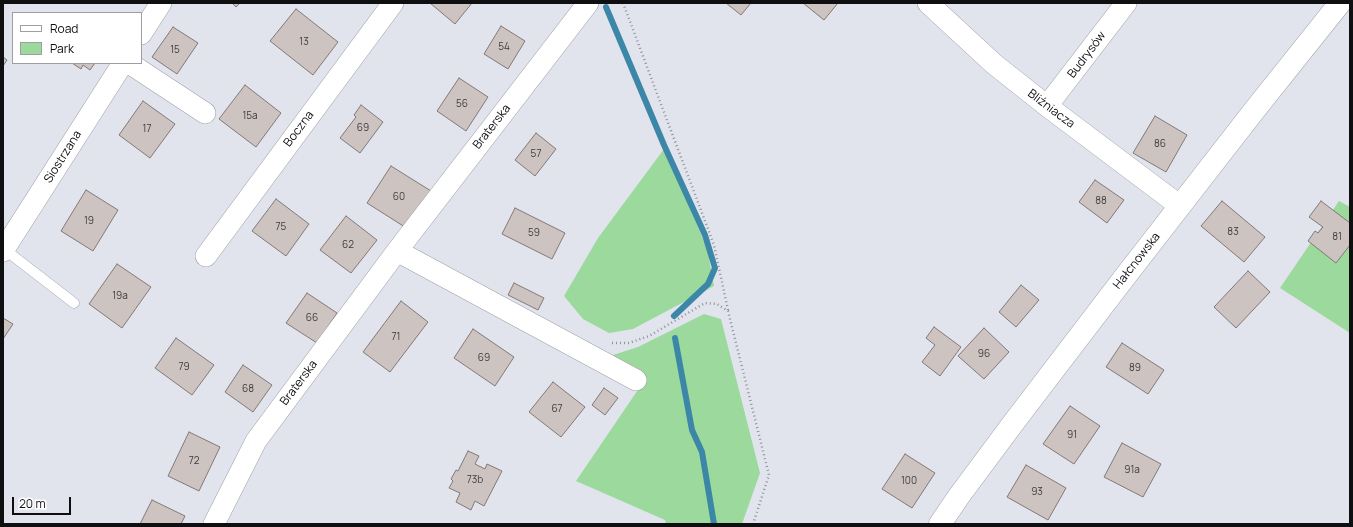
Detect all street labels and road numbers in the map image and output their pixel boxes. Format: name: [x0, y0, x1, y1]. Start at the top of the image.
street label: Budrysów: [1065, 29, 1109, 81]
street label: Bliźniacza: [1025, 87, 1077, 131]
street label: Braterska: [470, 102, 514, 152]
street label: Boczna: [281, 108, 317, 150]
street label: Siostrzana: [41, 128, 85, 186]
street label: Hałcnowska: [1111, 230, 1163, 292]
street label: Braterska: [277, 358, 321, 408]

